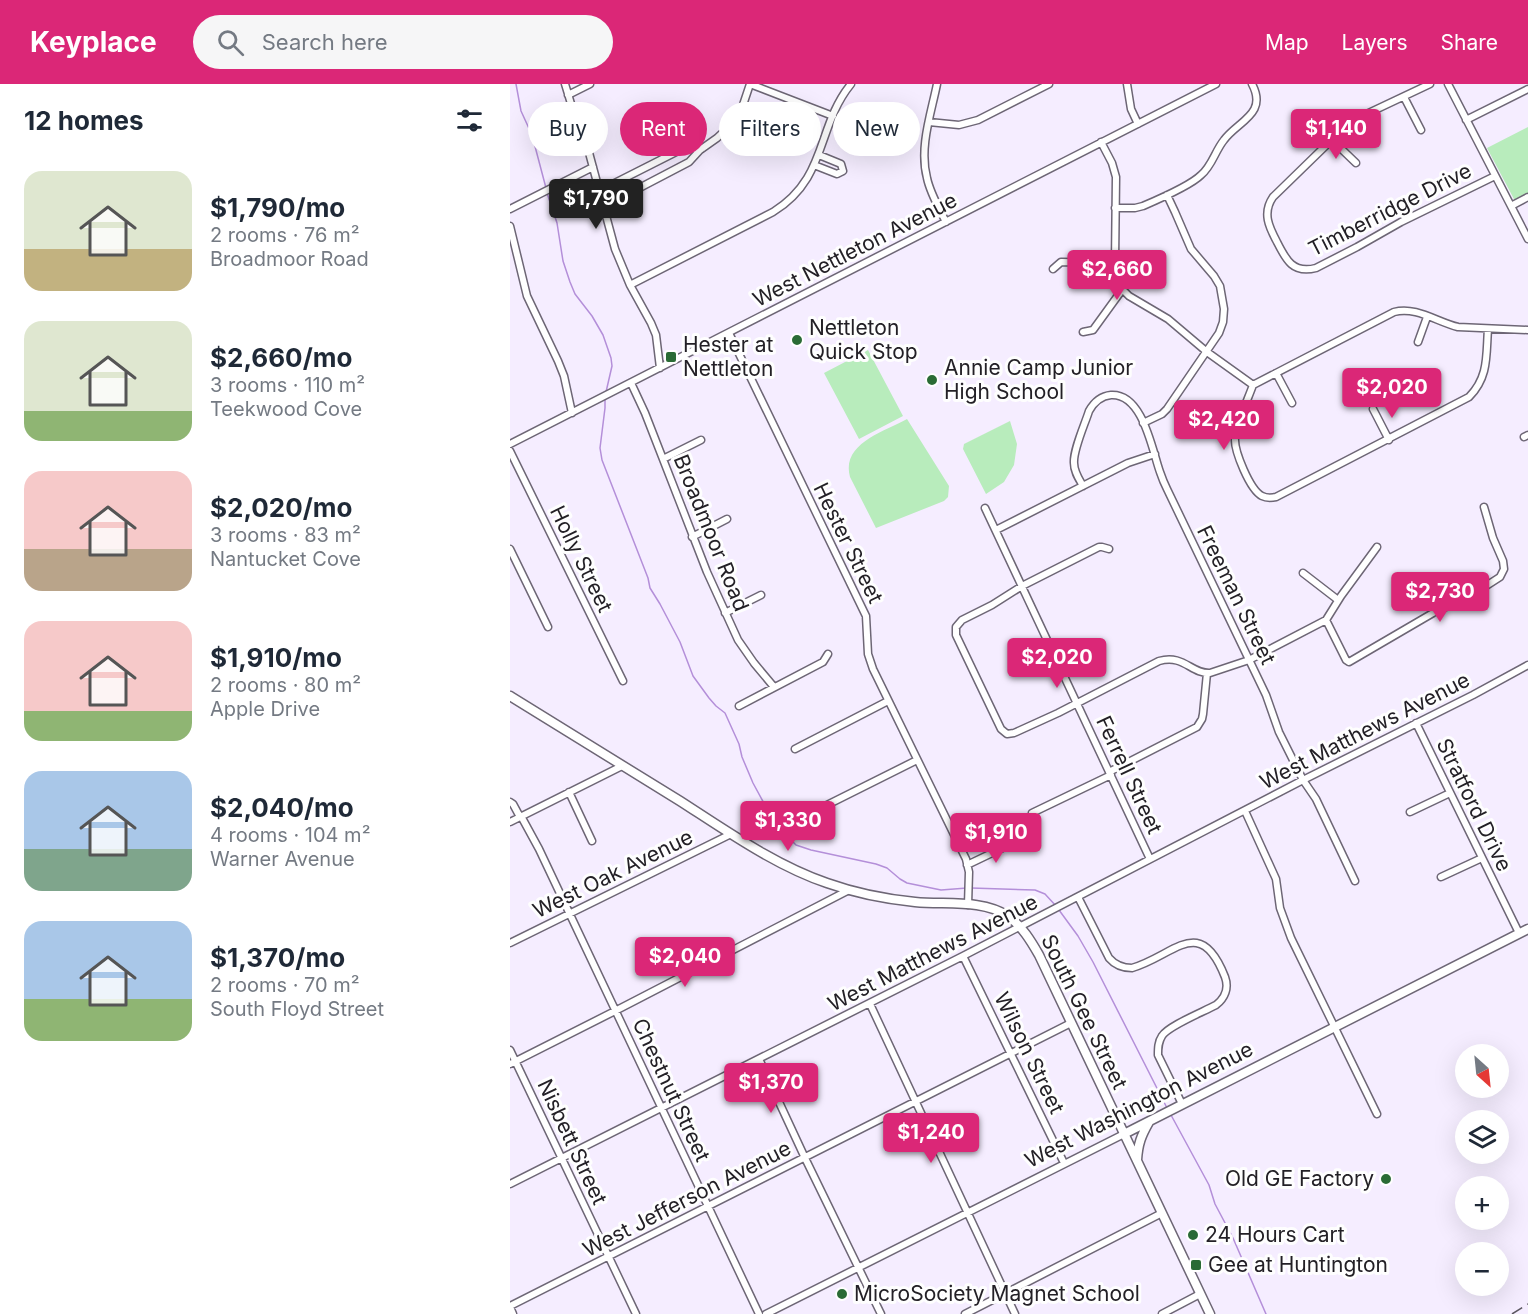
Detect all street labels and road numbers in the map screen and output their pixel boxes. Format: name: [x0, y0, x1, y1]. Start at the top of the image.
street label: Timberridge Drive: [1304, 158, 1476, 261]
street label: West Nettleton Avenue: [749, 187, 961, 312]
street label: Broadmoor Road: [669, 451, 754, 615]
street label: Hester Street: [809, 478, 888, 607]
street label: Holly Street: [545, 501, 618, 616]
street label: Freeman Street: [1192, 521, 1281, 668]
street label: West Matthews Avenue: [1256, 667, 1474, 794]
street label: Ferrell Street: [1091, 712, 1168, 838]
street label: Stratford Drive: [1432, 734, 1517, 875]
street label: West Oak Avenue: [529, 824, 697, 923]
street label: West Matthews Avenue: [824, 889, 1042, 1016]
street label: South Gee Street: [1036, 930, 1133, 1093]
street label: Wilson Street: [989, 988, 1070, 1118]
street label: Chestnut Street: [627, 1014, 716, 1165]
street label: West Washington Avenue: [1021, 1036, 1257, 1173]
street label: Nisbett Street: [532, 1075, 612, 1209]
street label: West Jefferson Avenue: [579, 1135, 795, 1262]

